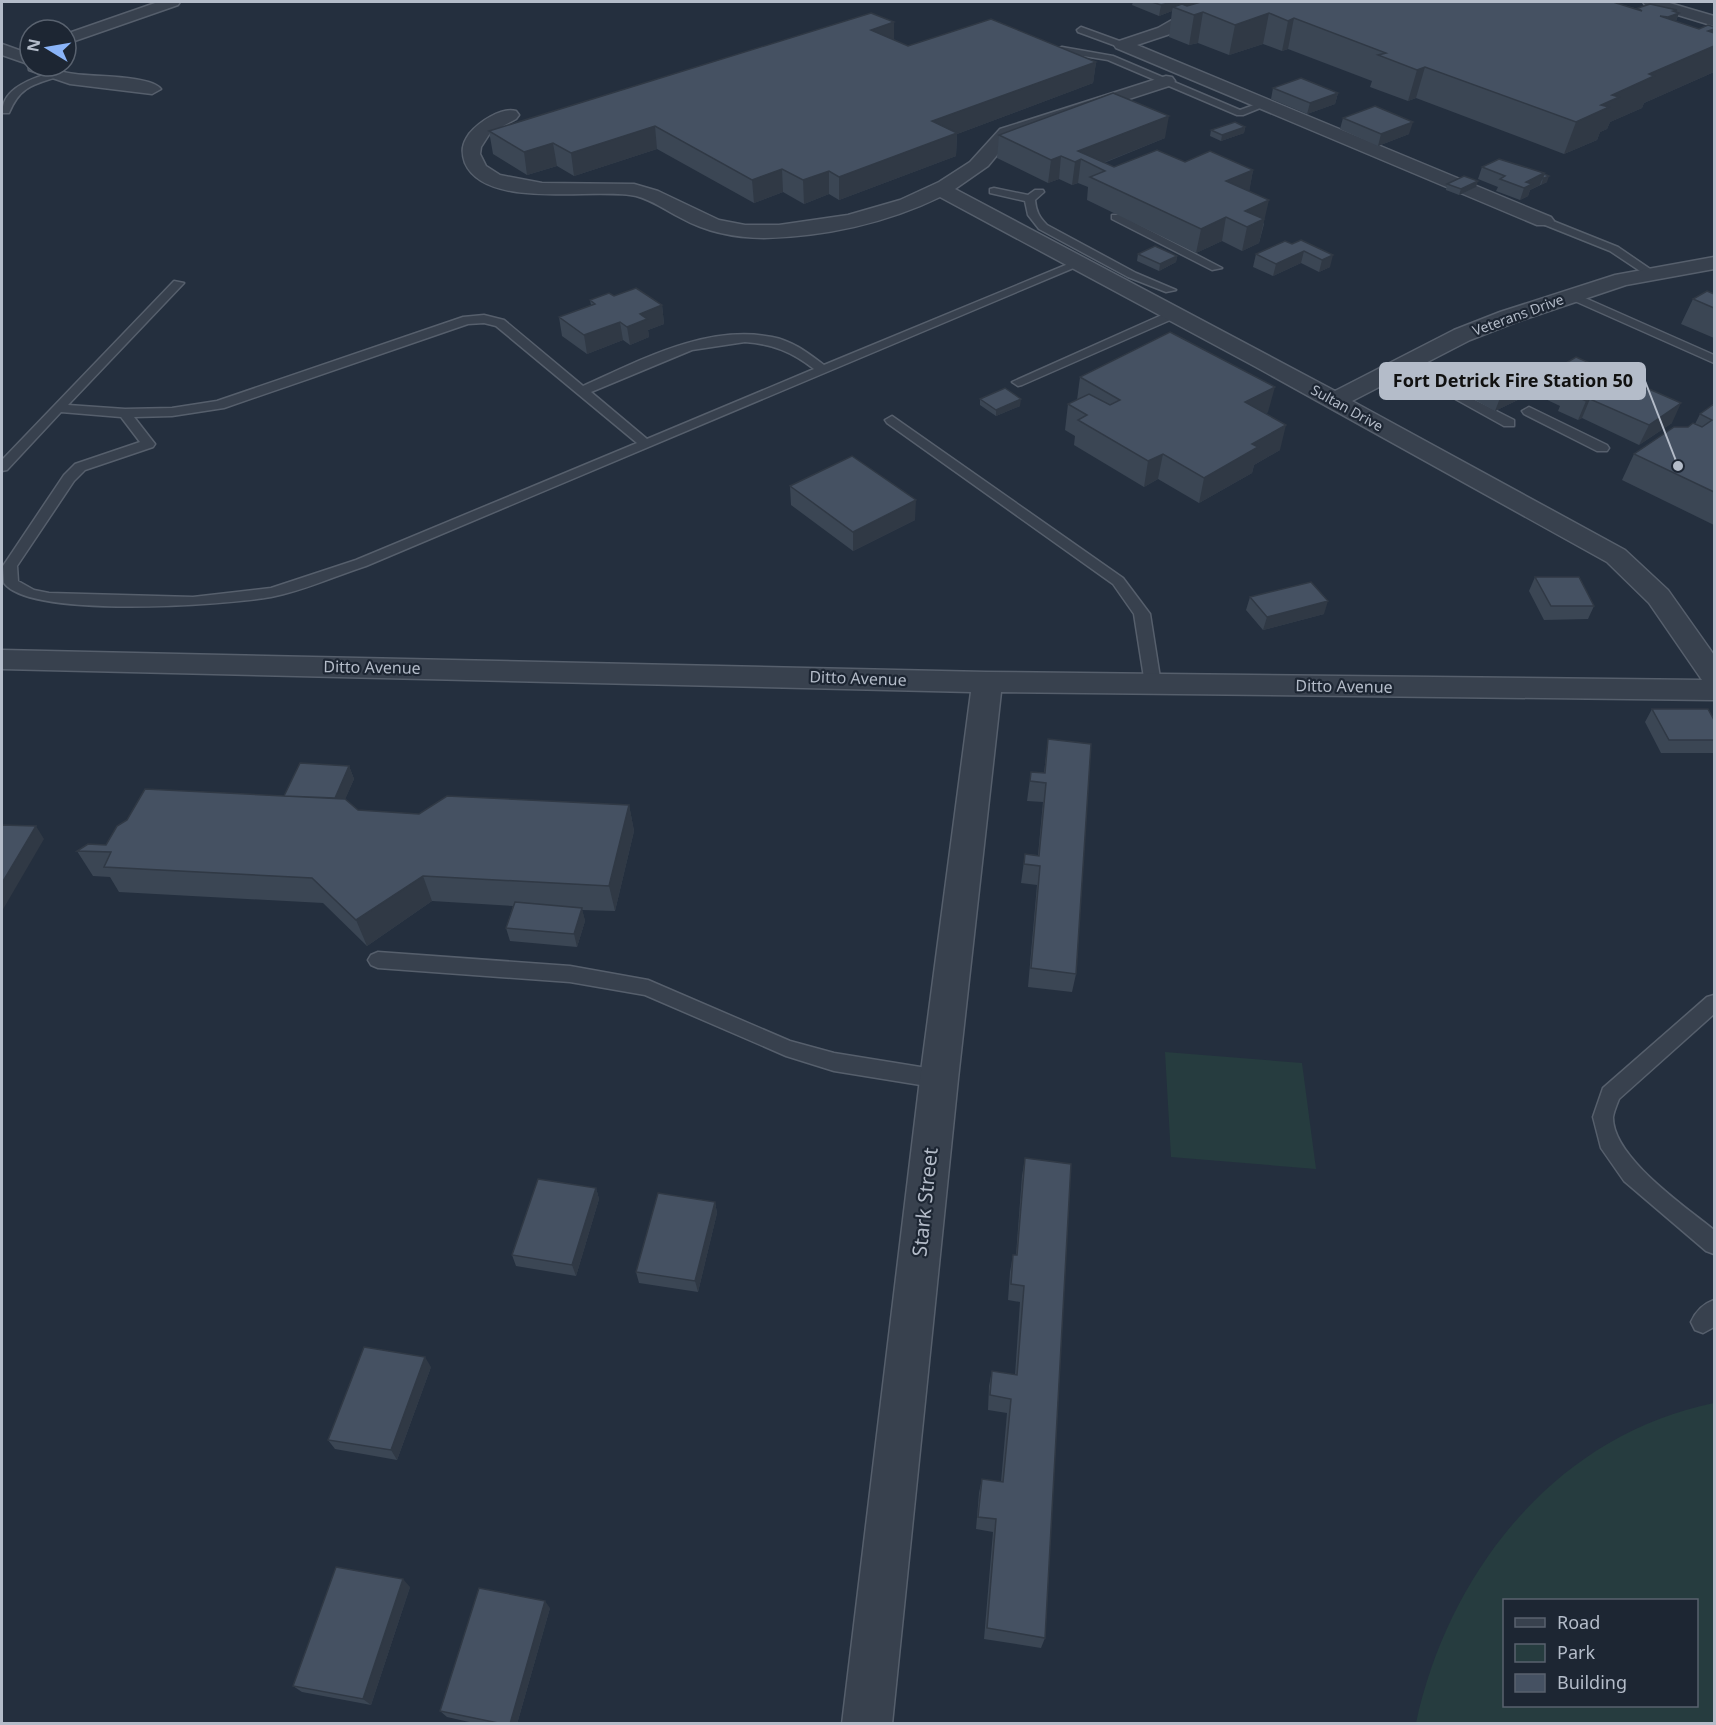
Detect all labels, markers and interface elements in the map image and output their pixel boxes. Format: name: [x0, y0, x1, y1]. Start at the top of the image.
north arrow: [18, 18, 78, 78]
text: N: [21, 37, 45, 54]
street label: Veterans Drive: [1469, 289, 1566, 340]
callout: Fort Detrick Fire Station 50: [1380, 363, 1645, 399]
text: Fort Detrick Fire Station 50: [1393, 368, 1633, 392]
street label: Sultan Drive: [1308, 380, 1387, 435]
street label: Ditto Avenue: [323, 655, 421, 679]
street label: Ditto Avenue: [809, 665, 907, 691]
street label: Ditto Avenue: [1295, 674, 1393, 698]
street label: Stark Street: [905, 1146, 944, 1258]
legend: [1503, 1599, 1698, 1707]
text: Road: [1557, 1610, 1600, 1634]
text: Park: [1557, 1640, 1595, 1664]
text: Building: [1557, 1670, 1627, 1694]

